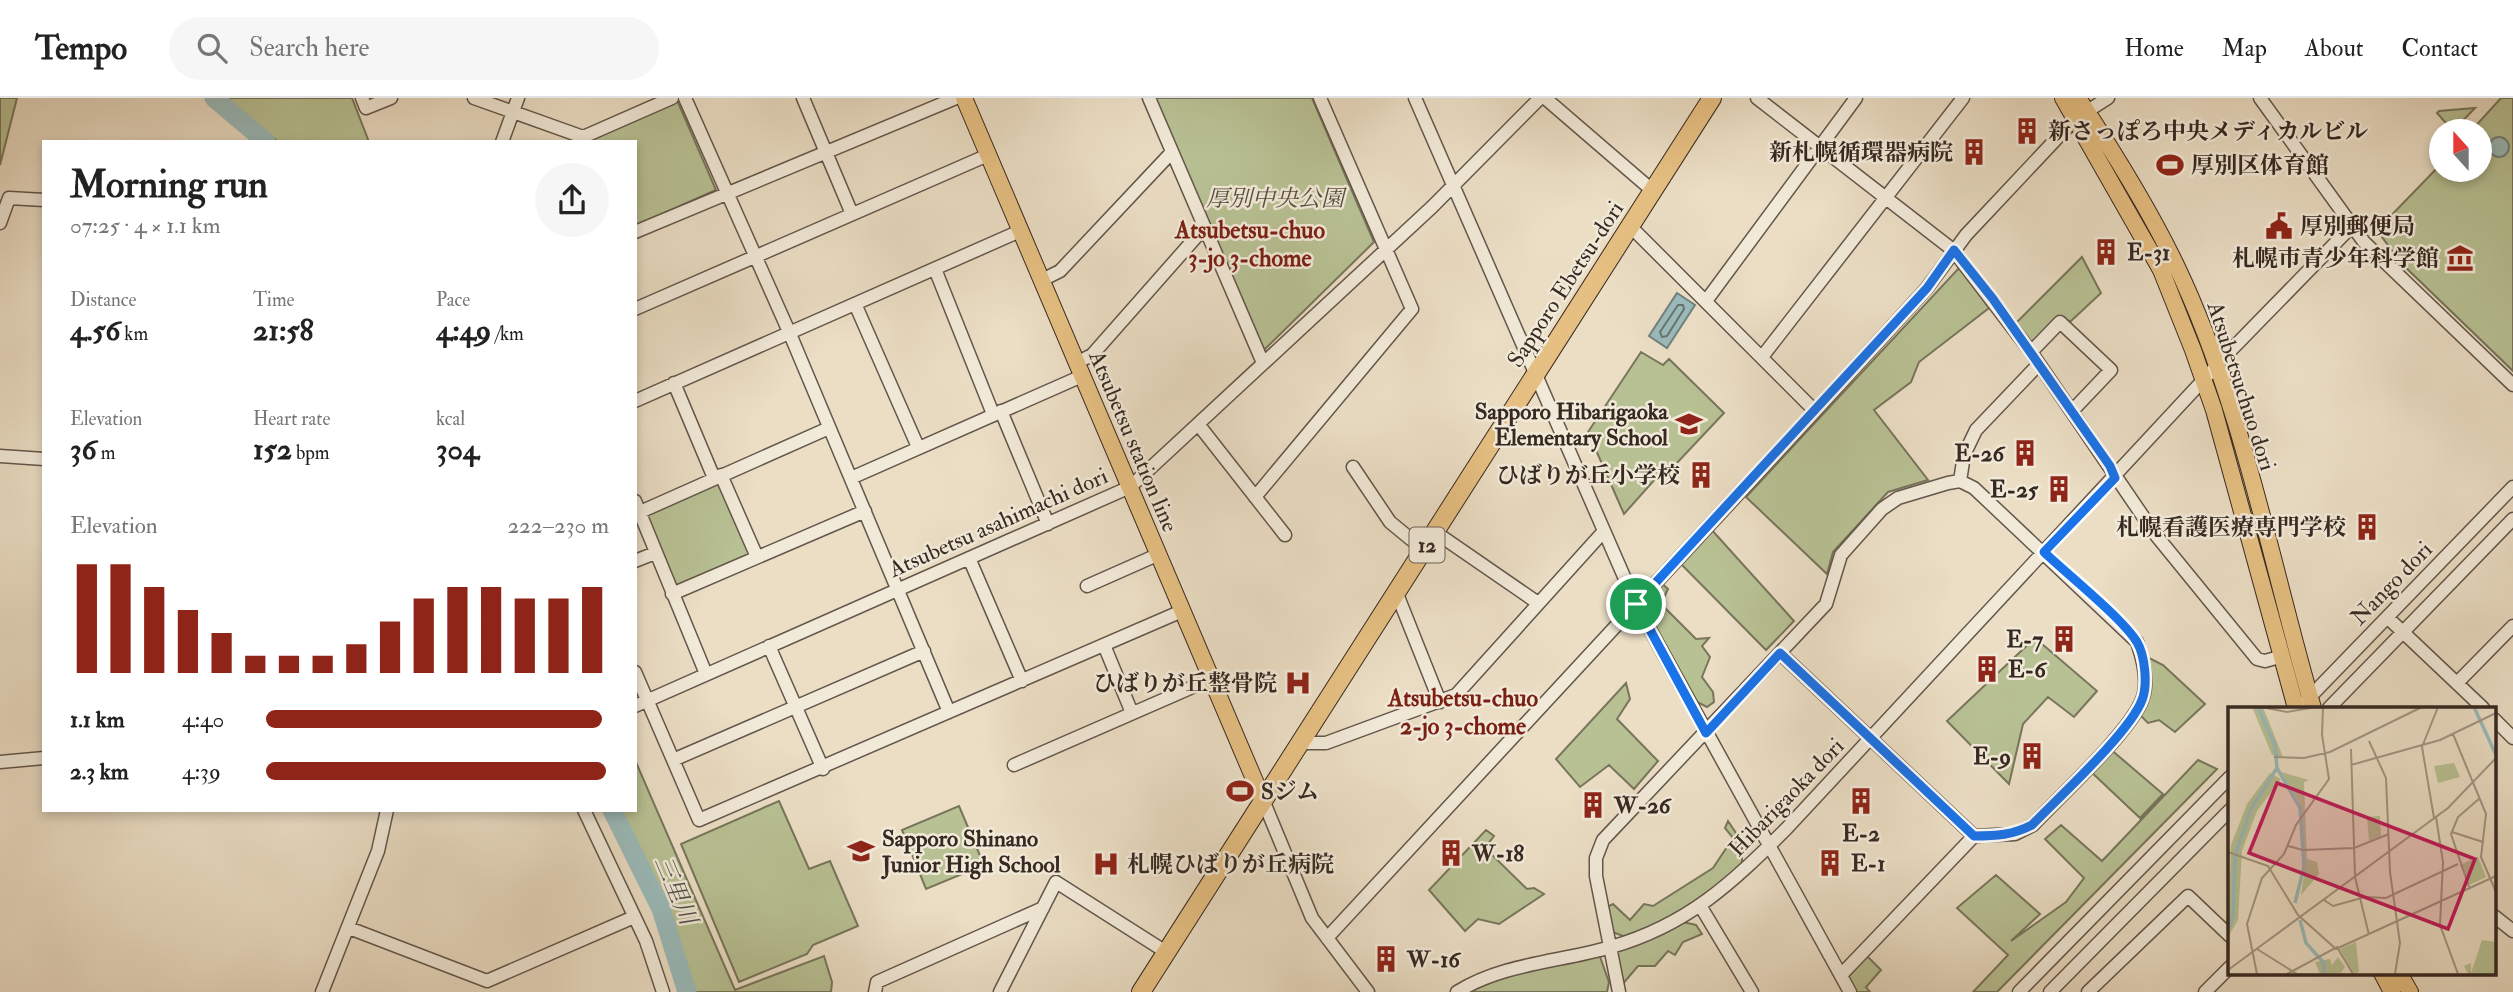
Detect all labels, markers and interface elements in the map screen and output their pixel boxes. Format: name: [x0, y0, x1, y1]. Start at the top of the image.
search box: [169, 17, 659, 80]
text: Tempo: [35, 28, 127, 69]
icon: search: [193, 29, 231, 67]
text: Search here: [249, 32, 369, 64]
text: Home: [2124, 33, 2184, 64]
text: Map: [2222, 33, 2267, 64]
text: About: [2305, 33, 2364, 64]
text: Contact: [2402, 33, 2478, 64]
building icon: 新さっぽろ中央メディカルビル: [2012, 116, 2042, 146]
place label: 新さっぽろ中央メディカルビル: [2048, 117, 2368, 146]
north arrow: [2429, 119, 2492, 182]
map controls: [2429, 119, 2492, 182]
building icon: 新札幌循環器病院: [1959, 137, 1989, 167]
place label: 新札幌循環器病院: [1769, 138, 1953, 167]
sports icon: 厚別区体育館: [2155, 150, 2185, 180]
place label: 厚別区体育館: [2191, 151, 2329, 180]
text: Morning run: [70, 161, 268, 209]
button: share: [535, 163, 609, 237]
park label: 厚別中央公園: [1206, 184, 1348, 213]
street label: Sapporo Ebetsu-dori: [1501, 196, 1631, 373]
text: 07:25 · 4 × 1.1 km: [70, 211, 221, 240]
public building icon: 厚別郵便局: [2264, 211, 2294, 241]
place label: 厚別郵便局: [2300, 212, 2415, 241]
district label: Atsubetsu-chuo 3-jo 3-chome: [1174, 215, 1325, 274]
building icon: E-31: [2091, 237, 2121, 267]
place label: E-31: [2127, 238, 2170, 267]
museum icon: 札幌市青少年科学館: [2445, 243, 2475, 273]
place label: 札幌市青少年科学館: [2232, 244, 2439, 273]
text: Distance: [70, 288, 136, 312]
text: Time: [253, 288, 295, 312]
text: Pace: [436, 288, 470, 312]
street label: Atsubetsuchuo dori: [2200, 297, 2282, 474]
text: 4.56: [70, 312, 120, 349]
text: 21:58: [253, 312, 314, 349]
text: 4:49: [436, 312, 491, 349]
text: km: [120, 322, 148, 346]
text: /km: [491, 322, 524, 346]
street label: Atsubetsu station line: [1082, 345, 1185, 537]
place label: Sapporo Hibarigaoka Elementary School: [1475, 397, 1670, 453]
text: Elevation: [70, 407, 142, 431]
text: Heart rate: [253, 407, 330, 431]
text: kcal: [436, 407, 465, 431]
school or university icon: Sapporo Hibarigaoka Elementary School: [1674, 409, 1704, 439]
text: 36: [70, 431, 97, 468]
text: 152: [253, 431, 292, 468]
text: 304: [436, 431, 479, 468]
building icon: E-26: [2010, 438, 2040, 468]
place label: E-26: [1954, 439, 2006, 468]
text: m: [97, 441, 115, 465]
text: bpm: [292, 441, 330, 465]
building icon: ひばりが丘小学校: [1686, 460, 1716, 490]
street label: Atsubetsu asahimachi dori: [883, 461, 1112, 584]
place label: ひばりが丘小学校: [1496, 461, 1680, 490]
building icon: E-25: [2044, 474, 2074, 504]
place label: E-25: [1990, 475, 2039, 504]
text: Elevation: [70, 511, 158, 540]
text: 222–230 m: [507, 511, 609, 540]
building icon: 札幌看護医療専門学校: [2352, 512, 2382, 542]
place label: 札幌看護医療専門学校: [2116, 513, 2346, 542]
road number: 12: [1410, 528, 1444, 562]
street label: Nango dori: [2344, 535, 2438, 631]
pin: [1606, 574, 1666, 634]
icon: arrive: [1617, 585, 1655, 623]
building icon: E-7: [2049, 624, 2079, 654]
place label: E-7: [2006, 625, 2043, 654]
building icon: E-6: [1972, 654, 2002, 684]
place label: E-6: [2008, 655, 2048, 684]
hospital icon: ひばりが丘整骨院: [1283, 668, 1313, 698]
place label: ひばりが丘整骨院: [1093, 669, 1277, 698]
district label: Atsubetsu-chuo 2-jo 3-chome: [1387, 683, 1538, 742]
text: 1.1 km: [70, 705, 125, 734]
text: 4:40: [182, 705, 224, 734]
inset map: [2228, 707, 2496, 974]
street label: Hibarigaoka dori: [1722, 732, 1850, 863]
building icon: E-9: [2017, 741, 2047, 771]
place label: E-9: [1973, 742, 2011, 771]
text: 2.3 km: [70, 757, 129, 786]
text: 4:39: [182, 757, 221, 786]
sports icon: Sジム: [1225, 776, 1255, 806]
place label: Sジム: [1261, 777, 1319, 806]
building icon: E-2: [1846, 786, 1876, 816]
building icon: W-26: [1578, 790, 1608, 820]
place label: W-26: [1613, 791, 1673, 820]
place label: E-2: [1842, 819, 1880, 848]
place label: Sapporo Shinano Junior High School: [881, 824, 1061, 880]
school or university icon: Sapporo Shinano Junior High School: [846, 836, 876, 866]
building icon: W-18: [1436, 838, 1466, 868]
place label: W-18: [1471, 839, 1524, 868]
building icon: E-1: [1815, 848, 1845, 878]
hospital icon: 札幌ひばりが丘病院: [1091, 849, 1121, 879]
place label: E-1: [1851, 849, 1886, 878]
place label: 札幌ひばりが丘病院: [1127, 850, 1334, 879]
water label: 三里川: [647, 851, 705, 932]
building icon: W-16: [1371, 944, 1401, 974]
place label: W-16: [1406, 945, 1462, 974]

